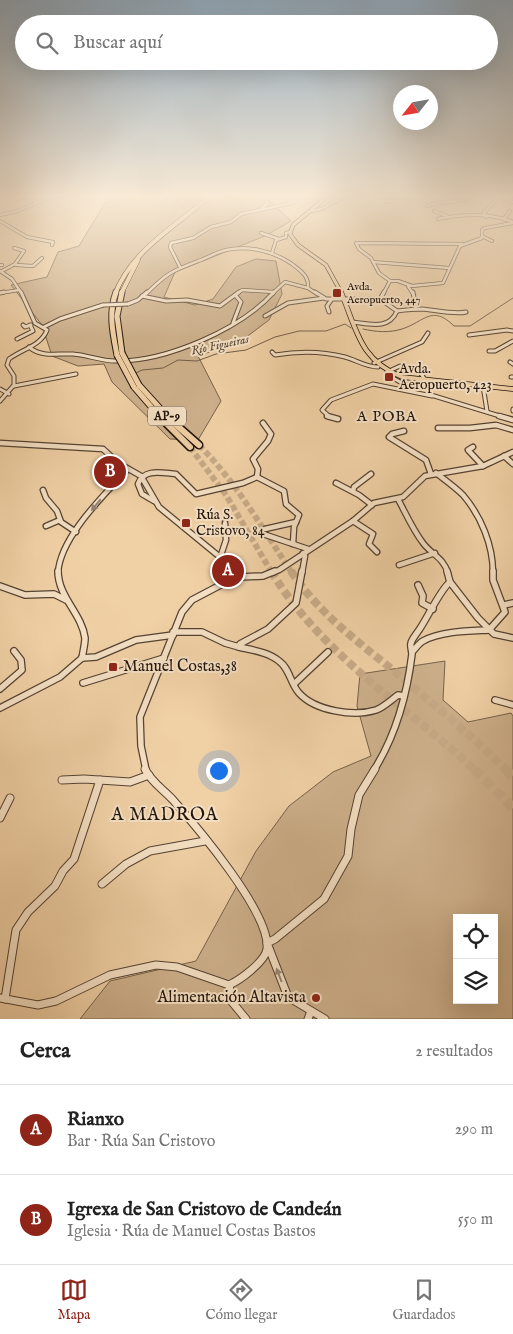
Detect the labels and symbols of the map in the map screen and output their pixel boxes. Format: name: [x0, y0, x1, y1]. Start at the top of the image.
north arrow: [393, 85, 438, 130]
place label: Avda. Aeropuerto, 447: [346, 280, 421, 307]
marker: Avda. Aeropuerto, 447: [331, 287, 343, 299]
water label: Río Figueiras: [190, 331, 251, 359]
place label: Avda. Aeropuerto, 423: [398, 360, 492, 394]
marker: Avda. Aeropuerto, 423: [383, 371, 395, 383]
road number: AP-9: [148, 406, 186, 426]
district label: A POBA: [356, 407, 417, 426]
pin: B: [94, 453, 126, 491]
one-way arrow: [90, 499, 101, 512]
place label: Rúa S. Cristovo, 84: [196, 506, 265, 540]
marker: Rúa S. Cristovo, 84: [180, 517, 192, 529]
pin: A: [212, 552, 244, 590]
place label: Manuel Costas,38: [123, 657, 237, 677]
marker: Manuel Costas,38: [107, 661, 119, 673]
your location: [206, 758, 232, 784]
district label: A MADROA: [110, 804, 219, 827]
one-way arrow: [275, 968, 282, 983]
place label: Alimentación Altavista: [157, 988, 306, 1008]
marker: Alimentación Altavista: [310, 992, 322, 1004]

